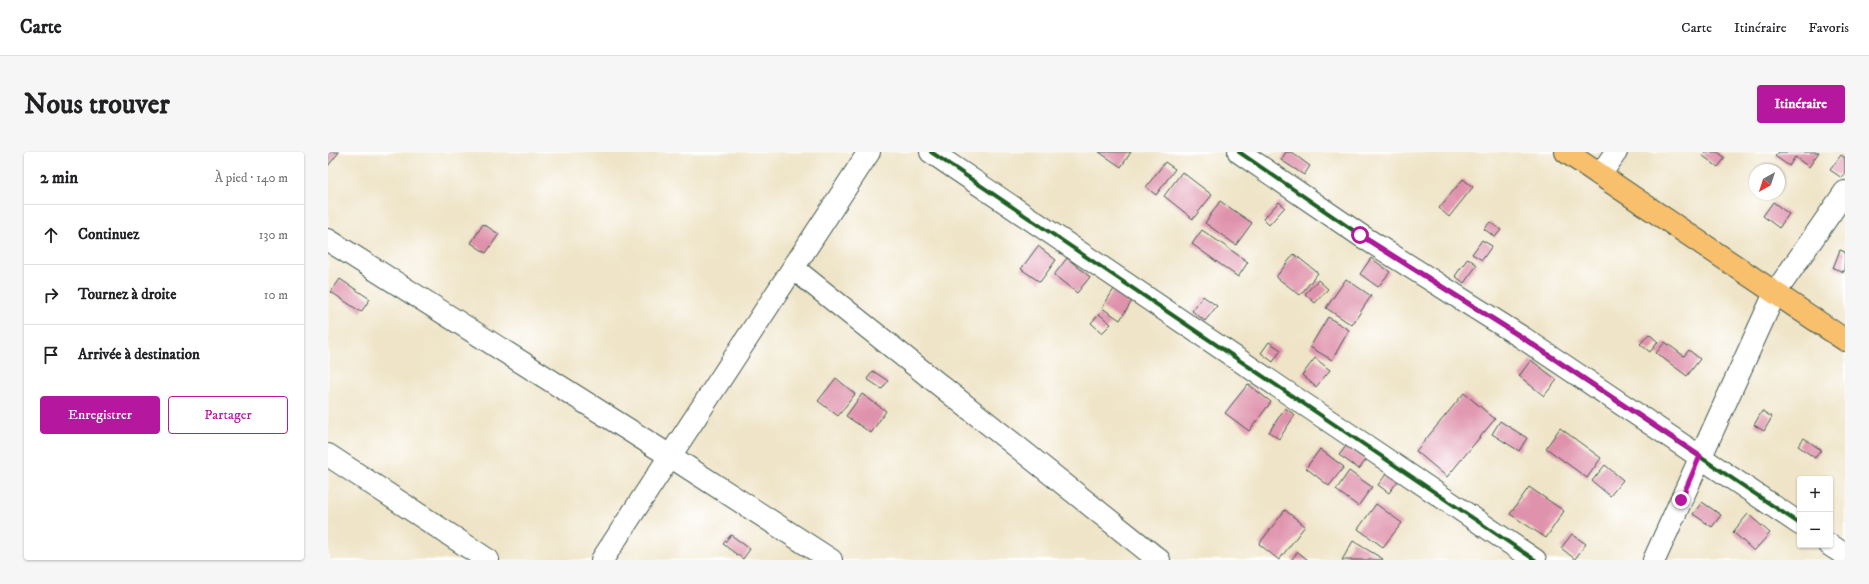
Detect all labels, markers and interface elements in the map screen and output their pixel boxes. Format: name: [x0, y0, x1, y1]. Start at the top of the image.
text: Carte: [20, 16, 62, 39]
text: Carte: [1681, 19, 1712, 37]
text: Itinéraire: [1734, 19, 1787, 37]
text: Favoris: [1809, 19, 1849, 37]
button: Itinéraire: [1757, 85, 1845, 123]
text: Nous trouver: [24, 87, 170, 122]
north arrow: [1749, 164, 1785, 200]
text: 2 min: [40, 167, 78, 189]
text: À pied · 140 m: [215, 170, 288, 186]
icon: ahead: [40, 224, 62, 246]
text: Continuez: [78, 225, 139, 244]
route start: [1351, 226, 1369, 244]
text: 130 m: [259, 227, 288, 243]
icon: right: [40, 284, 62, 306]
text: Tournez à droite: [78, 285, 176, 304]
text: 10 m: [264, 287, 288, 303]
icon: arrive: [40, 344, 62, 366]
text: Arrivée à destination: [78, 345, 200, 364]
button: Enregistrer: [40, 396, 160, 434]
button: Partager: [168, 396, 288, 434]
map controls: [1797, 476, 1833, 548]
button: +: [1797, 476, 1833, 512]
route end: [1672, 491, 1690, 509]
button: −: [1797, 512, 1833, 548]

